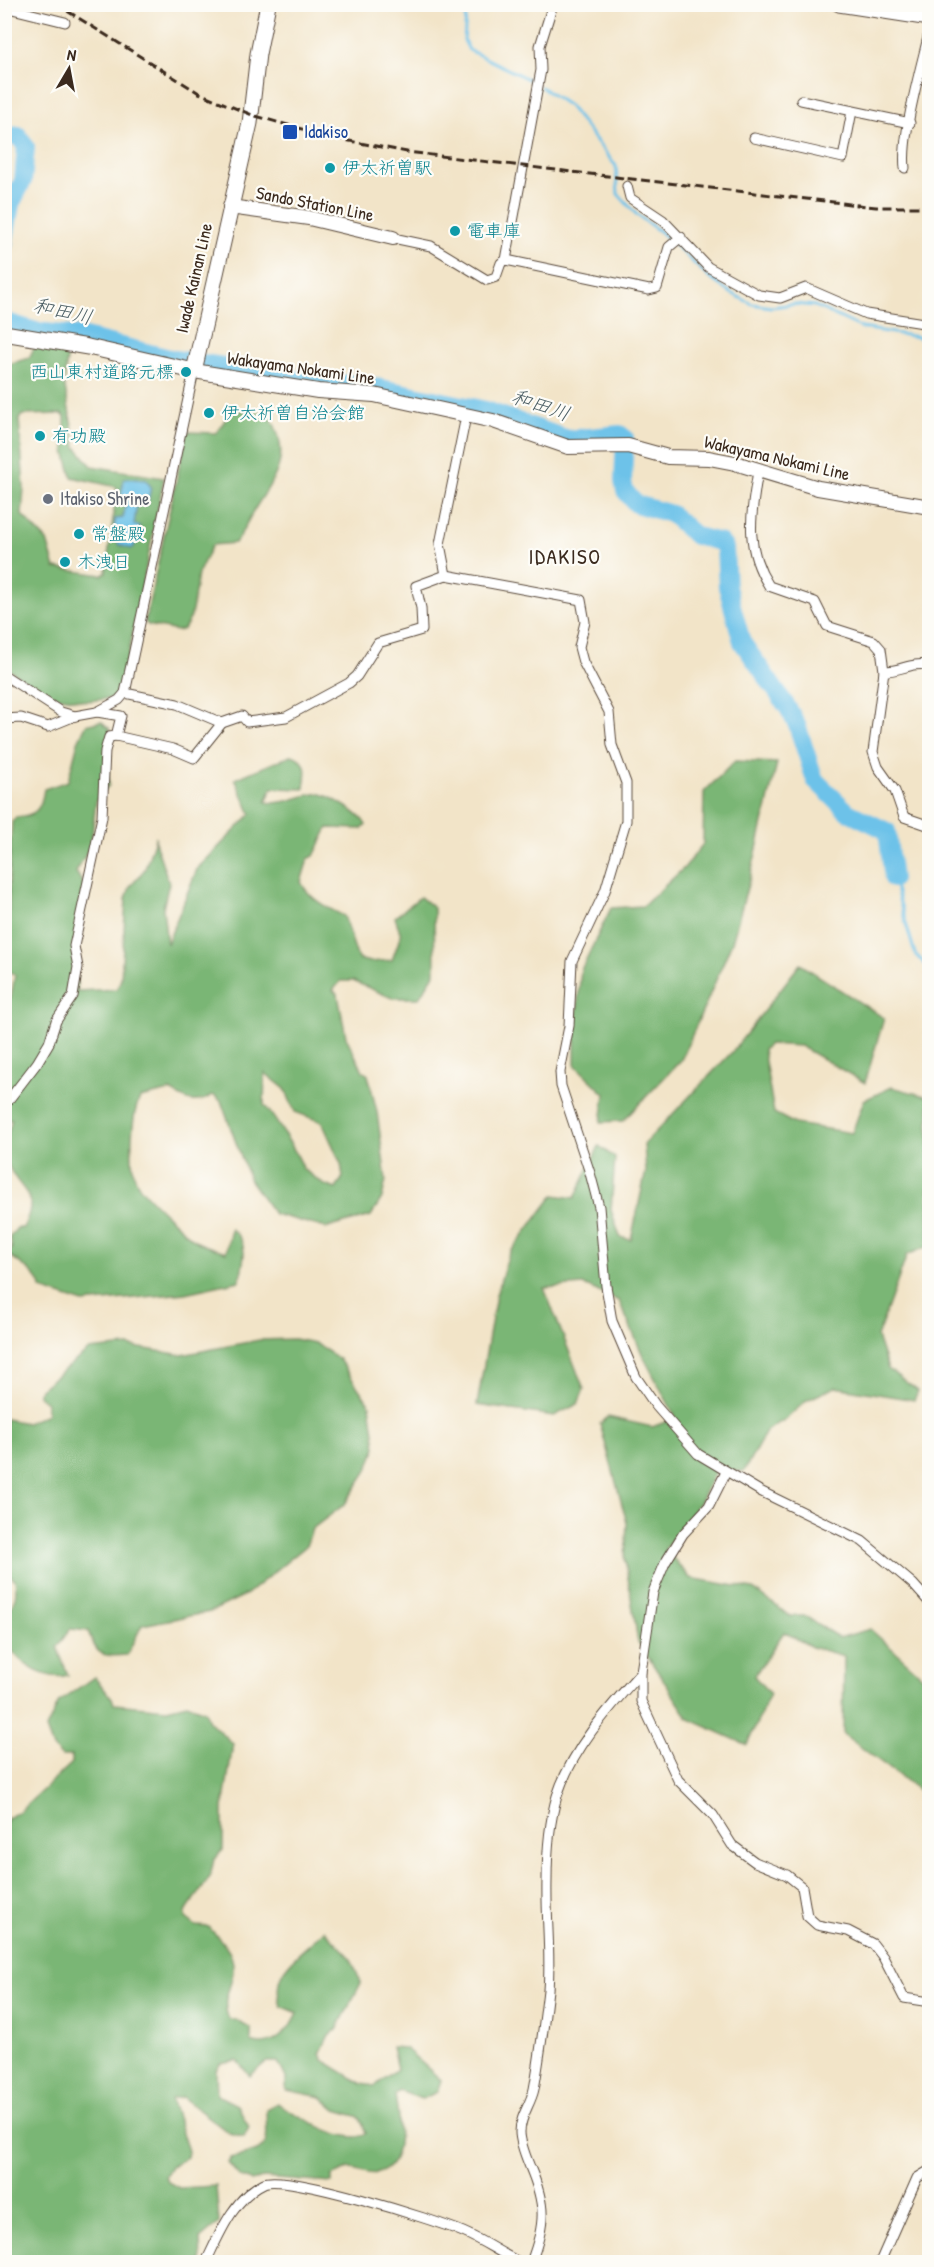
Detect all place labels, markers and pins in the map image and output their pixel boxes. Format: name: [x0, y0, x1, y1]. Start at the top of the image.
place label: Idakiso: [304, 119, 348, 144]
marker: Idakiso: [281, 123, 299, 141]
place label: 伊太祈曽駅: [342, 155, 432, 180]
marker: 伊太祈曽駅: [323, 161, 337, 175]
place label: 電車庫: [467, 218, 521, 243]
marker: 電車庫: [448, 224, 462, 238]
place label: 西山東村道路元標: [30, 359, 174, 384]
marker: 西山東村道路元標: [179, 365, 193, 379]
place label: 伊太祈曽自治会館: [221, 400, 365, 425]
marker: 伊太祈曽自治会館: [202, 406, 216, 420]
place label: 有功殿: [52, 423, 106, 448]
marker: 有功殿: [33, 429, 47, 443]
place label: Itakiso Shrine: [60, 486, 149, 511]
marker: Itakiso Shrine: [41, 492, 55, 506]
place label: 常盤殿: [91, 521, 145, 546]
marker: 常盤殿: [72, 527, 86, 541]
place label: 木洩日: [77, 549, 131, 574]
marker: 木洩日: [58, 555, 72, 569]

